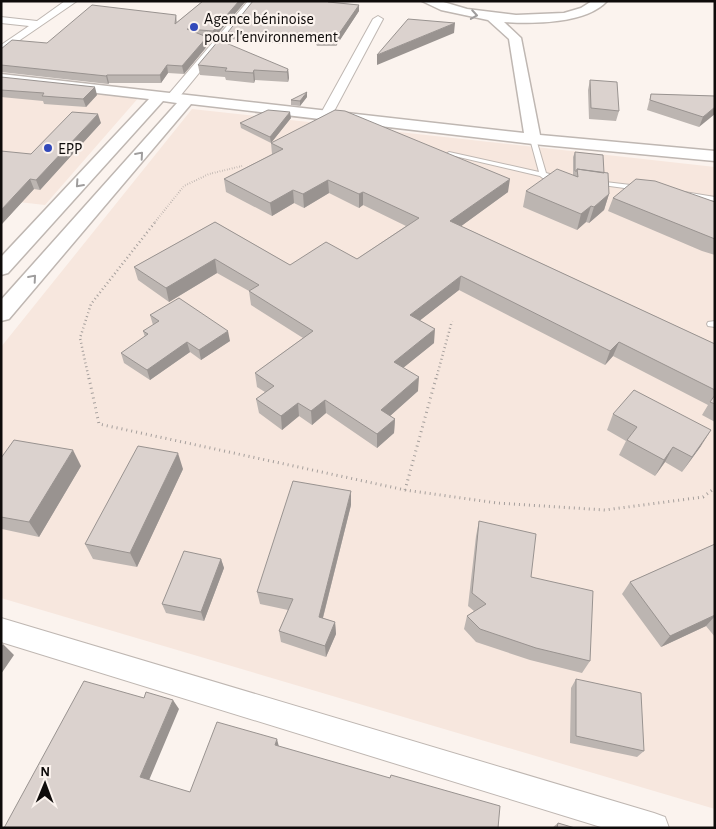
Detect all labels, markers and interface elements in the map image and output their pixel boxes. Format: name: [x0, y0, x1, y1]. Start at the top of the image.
one-way arrow: [470, 9, 479, 19]
place label: Agence béninoise pour l'environnement: [204, 11, 338, 45]
marker: Agence béninoise pour l'environnement: [188, 21, 200, 33]
place label: EPP: [58, 141, 82, 157]
marker: EPP: [42, 142, 54, 154]
one-way arrow: [134, 152, 143, 161]
one-way arrow: [76, 179, 85, 188]
one-way arrow: [27, 274, 36, 283]
north arrow: [20, 759, 70, 809]
text: N: [40, 765, 50, 779]

